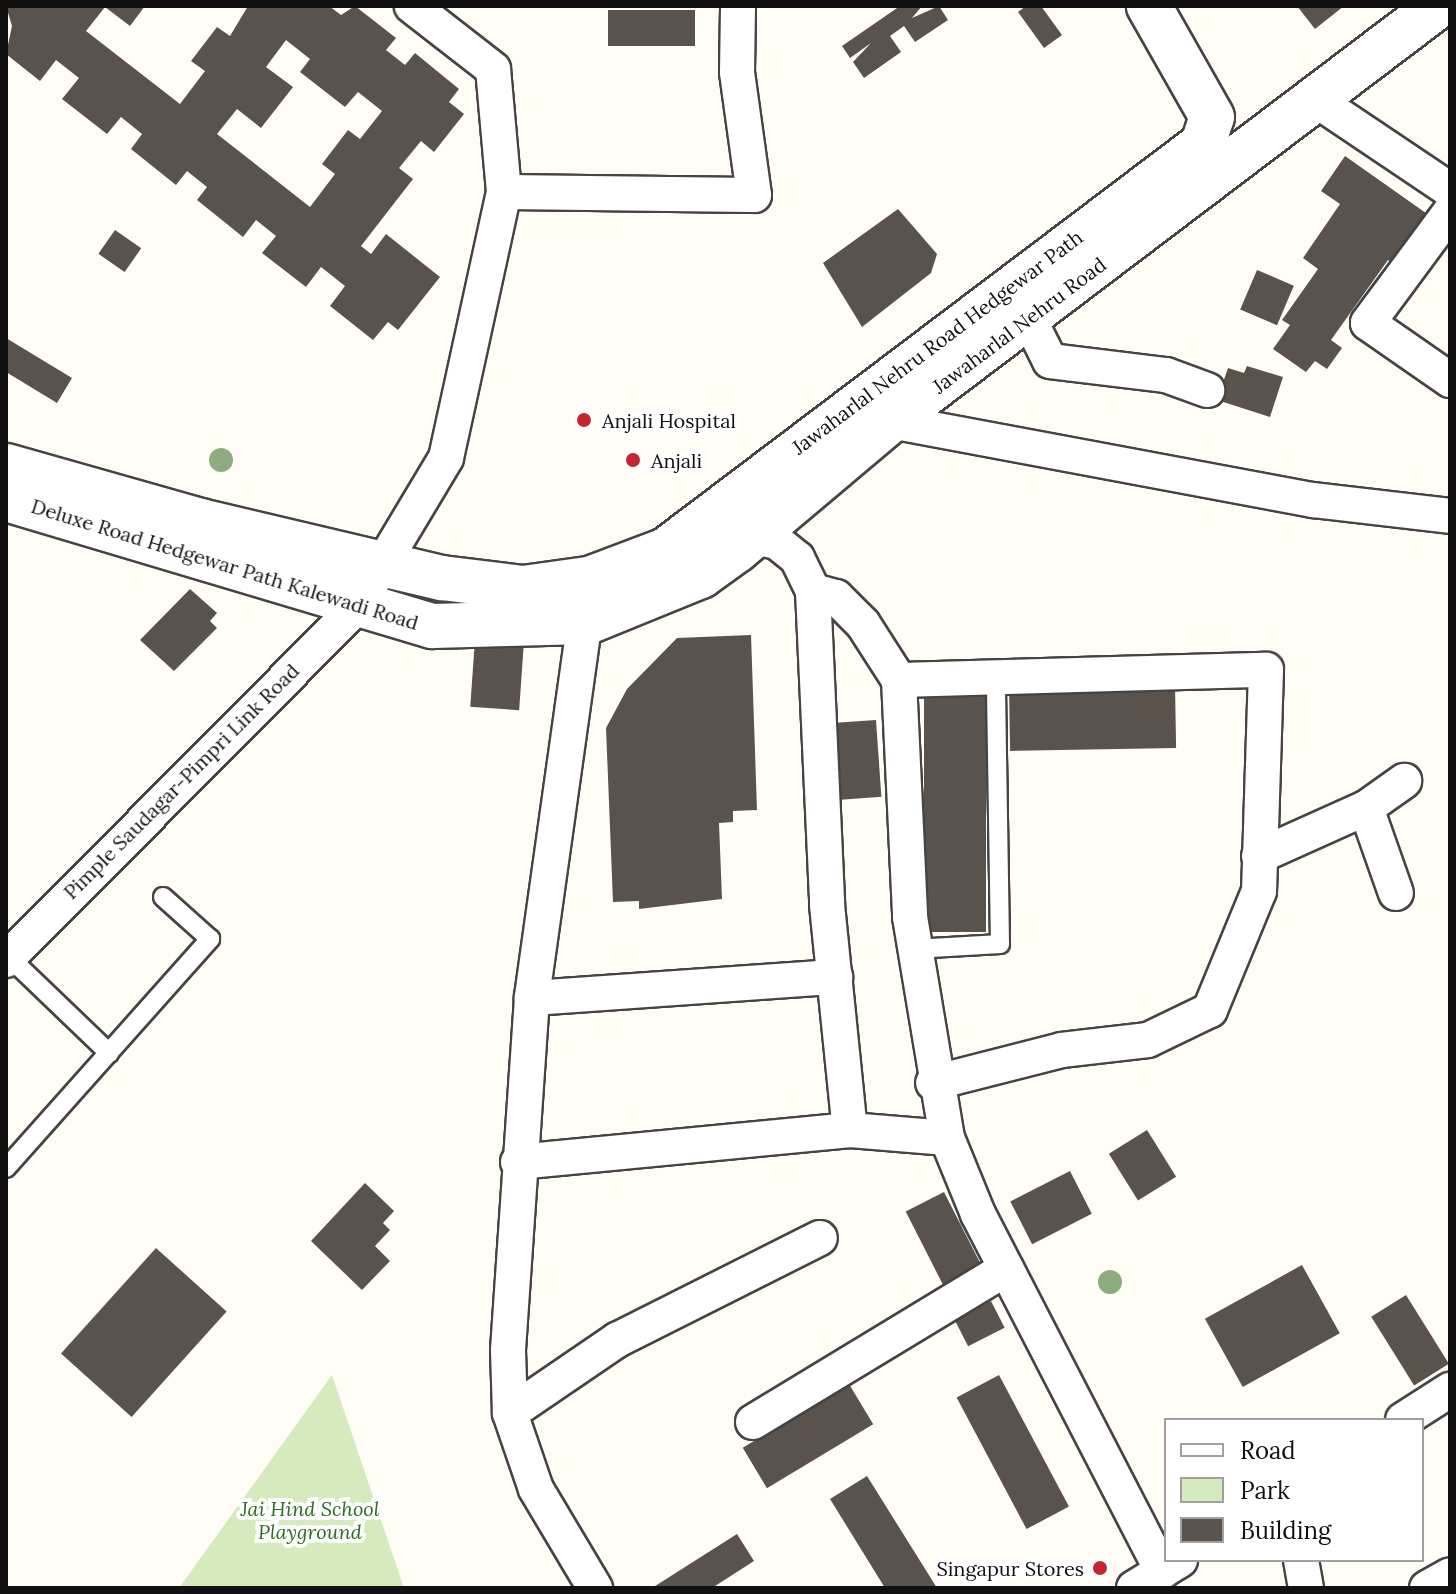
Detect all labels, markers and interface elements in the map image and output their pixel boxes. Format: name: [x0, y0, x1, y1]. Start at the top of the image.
street label: Jawaharlal Nehru Road Hedgewar Path: [787, 225, 1087, 459]
street label: Jawaharlal Nehru Road: [928, 252, 1110, 398]
place label: Anjali Hospital: [602, 408, 736, 432]
marker: Anjali Hospital: [573, 409, 595, 431]
place label: Anjali: [651, 448, 702, 472]
marker: Anjali: [622, 449, 644, 471]
street label: Deluxe Road Hedgewar Path Kalewadi Road: [28, 494, 422, 634]
street label: Pimple Saudagar-Pimpri Link Road: [58, 658, 304, 904]
legend: [1164, 1418, 1424, 1562]
text: Road: [1240, 1435, 1296, 1466]
text: Park: [1240, 1475, 1290, 1506]
park label: Jai Hind School Playground: [241, 1497, 379, 1544]
text: Building: [1240, 1515, 1331, 1546]
place label: Singapur Stores: [937, 1556, 1084, 1580]
marker: Singapur Stores: [1091, 1559, 1109, 1577]

